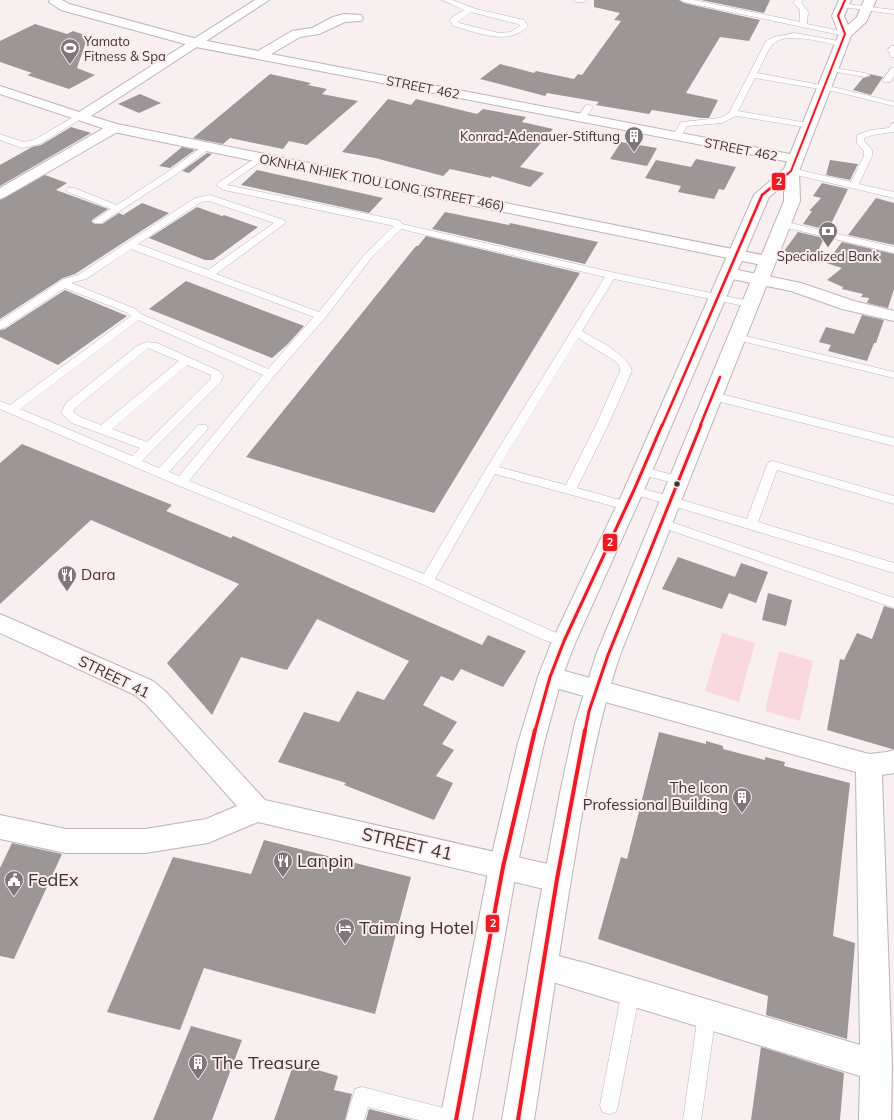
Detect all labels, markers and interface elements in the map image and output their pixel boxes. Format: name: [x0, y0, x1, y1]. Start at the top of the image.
place label: Yamato Fitness & Spa: [83, 33, 166, 64]
sports icon: Yamato Fitness & Spa: [59, 37, 81, 65]
street label: STREET 462: [385, 72, 461, 102]
building icon: Konrad-Adenauer-Stiftung: [623, 125, 645, 153]
place label: Konrad-Adenauer-Stiftung: [460, 128, 620, 144]
street label: STREET 462: [703, 134, 779, 164]
street label: OKNHA NHIEK TIOU LONG (STREET 466): [258, 150, 506, 214]
line badge: 2: [771, 172, 786, 191]
text: 2: [776, 174, 783, 188]
bank icon: Specialized Bank: [817, 220, 839, 248]
place label: Specialized Bank: [777, 248, 879, 264]
unlabelled marker: [672, 479, 682, 489]
line badge: 2: [602, 533, 618, 552]
text: 2: [607, 535, 614, 549]
restaurant icon: Dara: [56, 564, 78, 592]
place label: Dara: [81, 565, 116, 584]
street label: STREET 41: [75, 651, 153, 702]
place label: The Icon Professional Building: [583, 778, 728, 814]
building icon: The Icon Professional Building: [731, 786, 753, 814]
street label: STREET 41: [360, 822, 455, 865]
place label: Lanpin: [297, 849, 354, 872]
restaurant icon: Lanpin: [272, 850, 294, 878]
place label: FedEx: [28, 868, 79, 891]
public building icon: FedEx: [3, 869, 25, 897]
line badge: 2: [485, 914, 500, 933]
place label: Taiming Hotel: [359, 916, 474, 939]
text: 2: [490, 916, 497, 930]
hotel icon: Taiming Hotel: [334, 917, 356, 945]
place label: The Treasure: [212, 1051, 320, 1074]
building icon: The Treasure: [187, 1052, 209, 1080]

